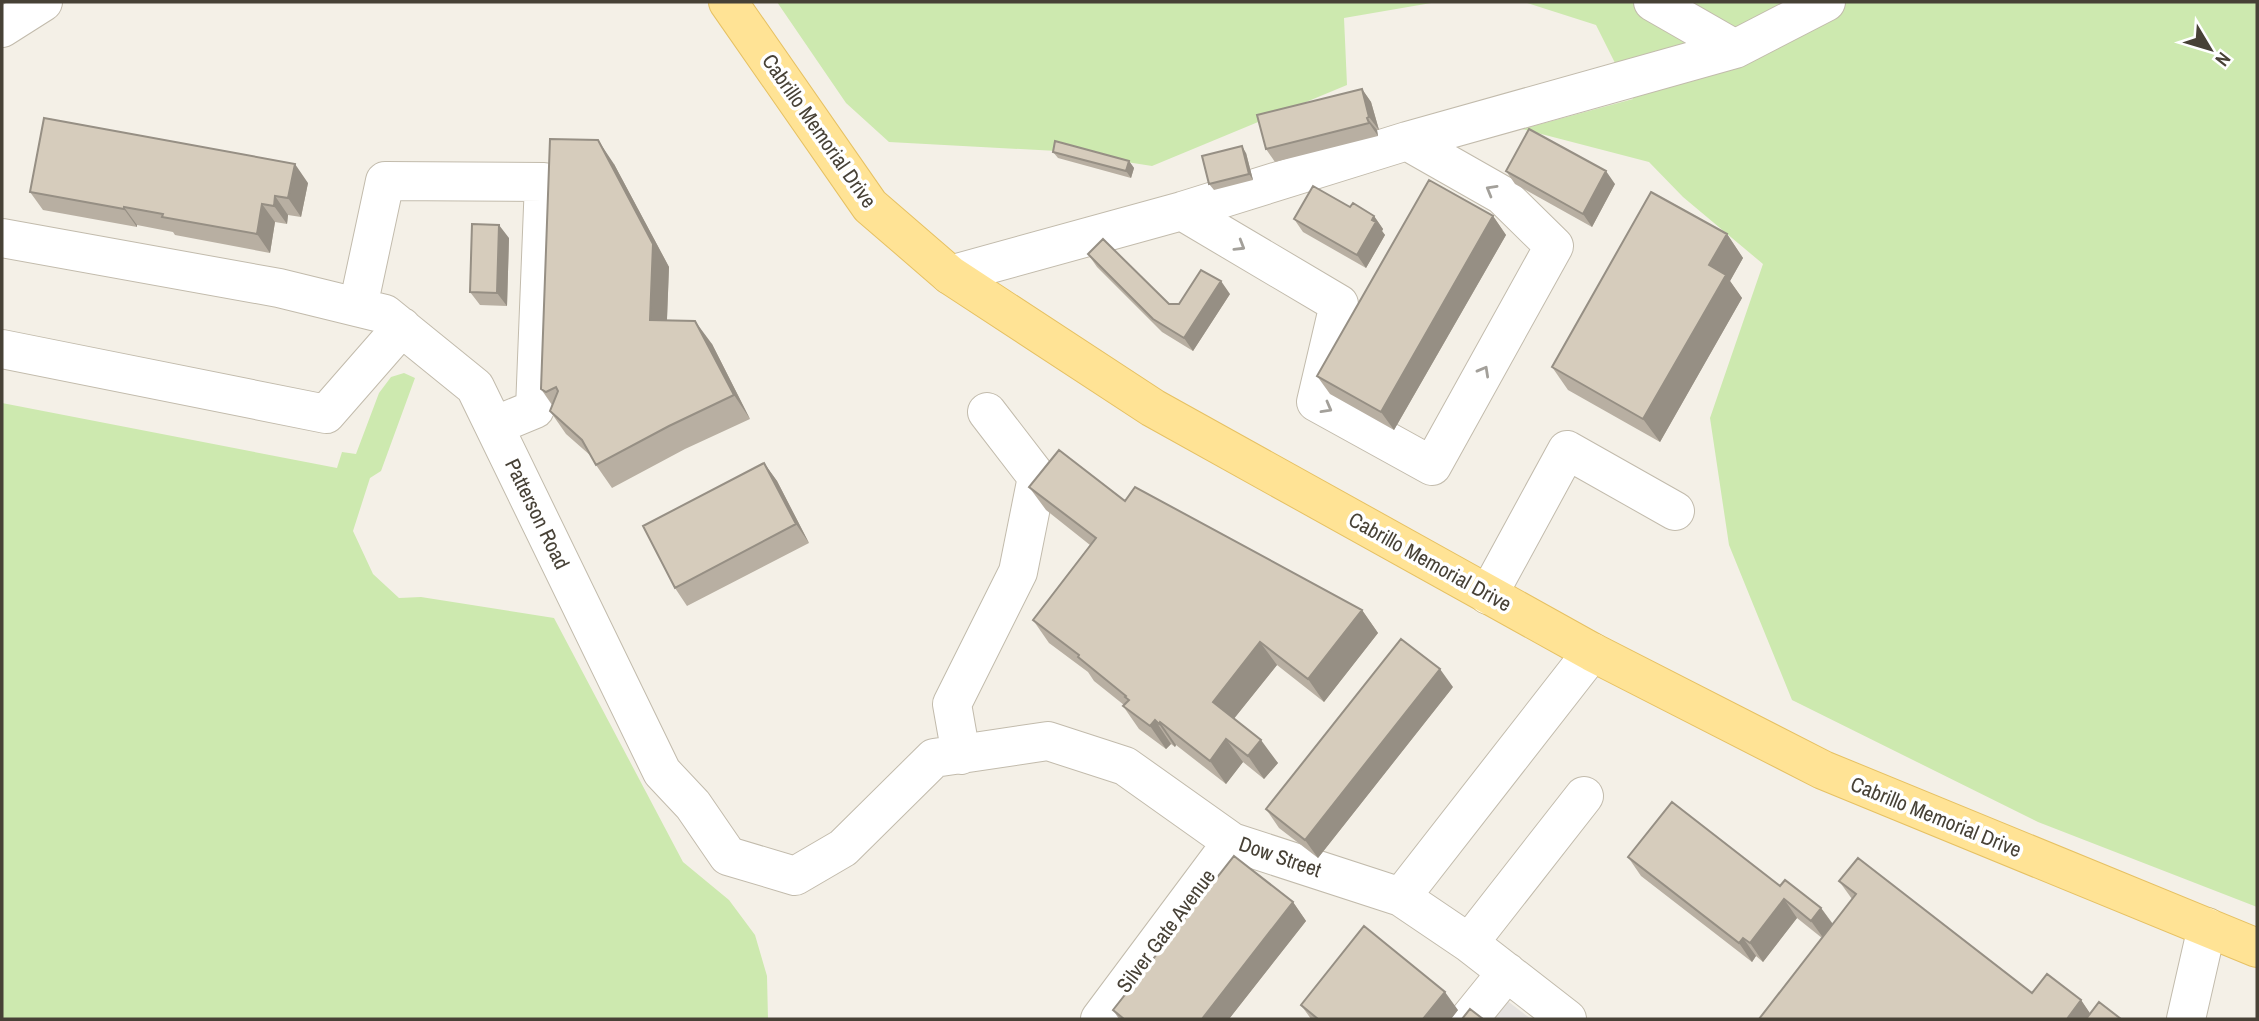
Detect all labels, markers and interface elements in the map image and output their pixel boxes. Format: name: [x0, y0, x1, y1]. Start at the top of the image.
north arrow: [2175, 14, 2245, 84]
text: N: [2210, 47, 2237, 72]
street label: Cabrillo Memorial Drive: [755, 48, 883, 213]
one-way arrow: [1486, 185, 1499, 198]
one-way arrow: [1233, 237, 1246, 250]
one-way arrow: [1476, 366, 1489, 378]
one-way arrow: [1320, 400, 1333, 413]
street label: Patterson Road: [498, 454, 577, 574]
street label: Cabrillo Memorial Drive: [1344, 505, 1517, 618]
street label: Cabrillo Memorial Drive: [1846, 769, 2026, 864]
street label: Dow Street: [1235, 829, 1325, 884]
street label: Silver Gate Avenue: [1109, 863, 1222, 999]

